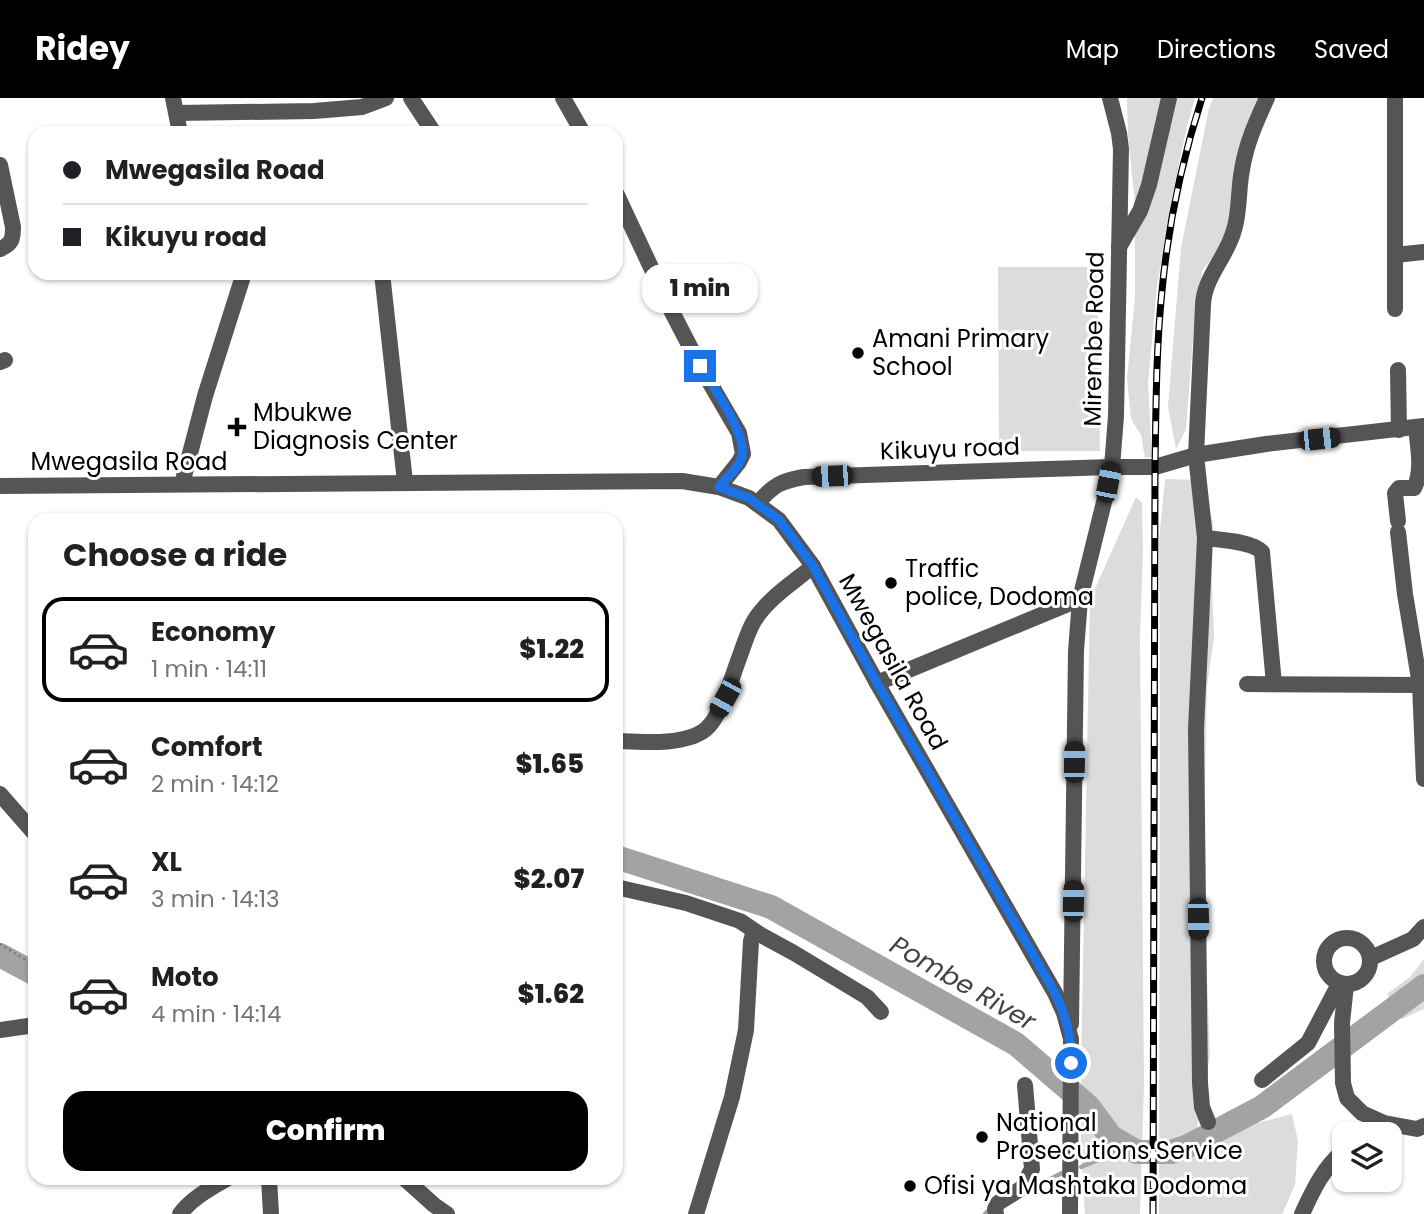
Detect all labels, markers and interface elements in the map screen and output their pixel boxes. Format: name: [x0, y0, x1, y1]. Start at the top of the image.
text: Ridey: [35, 25, 130, 72]
text: Map: [1066, 33, 1119, 66]
text: Directions: [1157, 33, 1276, 66]
text: Saved: [1314, 33, 1389, 66]
text: Mwegasila Road: [105, 152, 325, 188]
text: Kikuyu road: [105, 219, 267, 255]
street label: Mirembe Road: [1075, 251, 1112, 427]
callout: 1 min: [642, 264, 758, 314]
text: 1 min: [670, 272, 730, 304]
place label: Amani Primary School: [872, 322, 1049, 383]
marker: Amani Primary School: [850, 345, 866, 361]
route end: [684, 350, 716, 382]
place label: Mbukwe Diagnosis Center: [253, 396, 458, 457]
marker: Mbukwe Diagnosis Center: [227, 417, 247, 437]
car: [1298, 426, 1341, 452]
street label: Kikuyu road: [879, 430, 1021, 467]
street label: Mwegasila Road: [30, 445, 228, 478]
car: [1094, 459, 1123, 505]
car: [811, 465, 854, 487]
text: Choose a ride: [63, 532, 287, 577]
place label: Traffic police, Dodoma: [905, 552, 1094, 613]
street label: Mwegasila Road: [831, 568, 956, 756]
marker: Traffic police, Dodoma: [883, 575, 899, 591]
text: Economy: [151, 614, 275, 650]
icon: car: [67, 618, 130, 681]
text: $1.22: [519, 631, 584, 667]
text: 1 min · 14:11: [151, 653, 267, 685]
car: [706, 675, 745, 721]
text: Comfort: [151, 729, 263, 765]
icon: car: [67, 733, 130, 796]
car: [1064, 741, 1085, 783]
text: $1.65: [515, 746, 584, 782]
text: 2 min · 14:12: [151, 768, 279, 800]
text: XL: [151, 844, 182, 880]
icon: car: [67, 848, 130, 911]
text: $2.07: [514, 861, 584, 897]
car: [1063, 880, 1084, 922]
text: 3 min · 14:13: [151, 883, 280, 915]
car: [1188, 898, 1209, 940]
water label: Pombe River: [884, 927, 1044, 1040]
text: Moto: [151, 959, 219, 995]
icon: car: [67, 963, 130, 1026]
text: $1.62: [518, 976, 584, 1012]
text: 4 min · 14:14: [151, 998, 281, 1030]
route start: [1055, 1047, 1087, 1079]
button: Confirm: [63, 1091, 588, 1171]
place label: National Prosecutions Service: [996, 1106, 1243, 1167]
map controls: [1332, 1122, 1402, 1192]
button: layers: [1332, 1122, 1402, 1192]
marker: National Prosecutions Service: [974, 1129, 990, 1145]
place label: Ofisi ya Mashtaka Dodoma: [924, 1169, 1247, 1202]
marker: Ofisi ya Mashtaka Dodoma: [902, 1178, 918, 1194]

